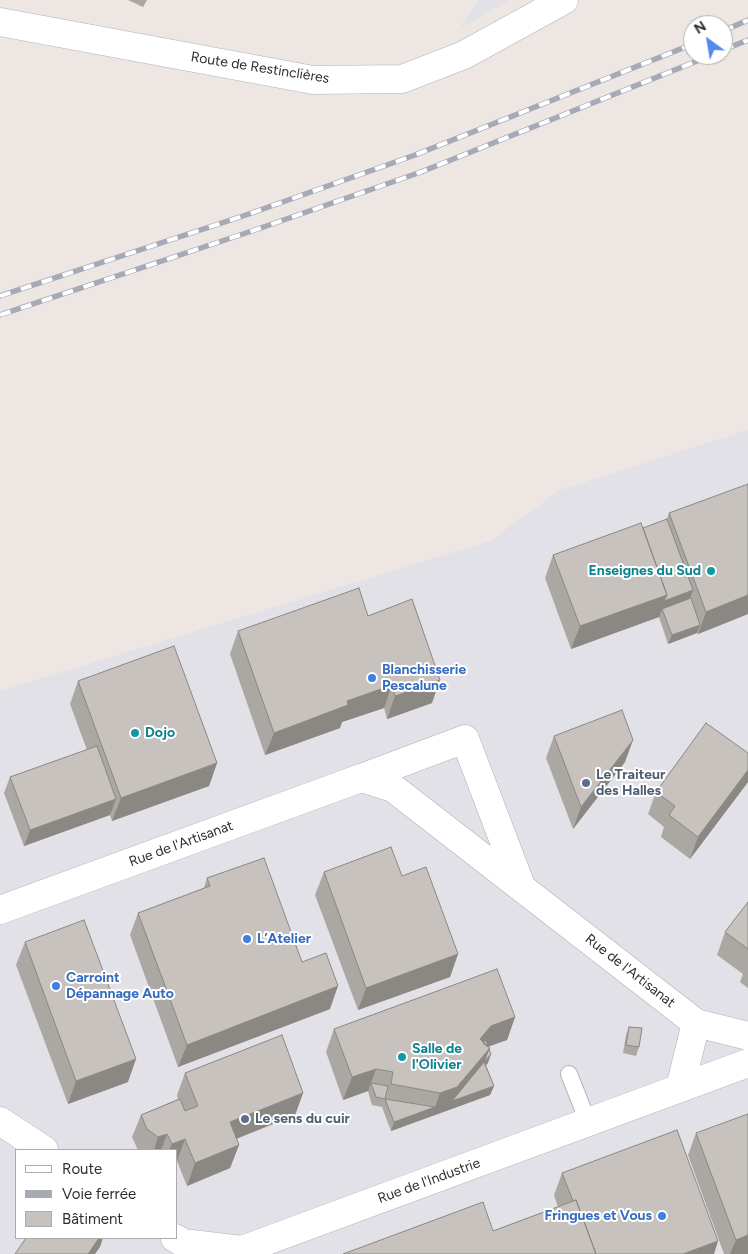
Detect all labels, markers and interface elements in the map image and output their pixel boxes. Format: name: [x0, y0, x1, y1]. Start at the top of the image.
north arrow: [683, 15, 733, 65]
text: N: [691, 18, 709, 38]
street label: Route de Restinclières: [189, 49, 331, 87]
place label: Enseignes du Sud: [588, 563, 701, 579]
marker: Enseignes du Sud: [705, 565, 717, 577]
place label: Blanchisserie Pescalune: [382, 662, 466, 694]
marker: Blanchisserie Pescalune: [366, 672, 378, 684]
place label: Dojo: [145, 725, 175, 741]
marker: Dojo: [129, 727, 141, 739]
place label: Le Traiteur des Halles: [596, 767, 665, 800]
marker: Le Traiteur des Halles: [580, 777, 592, 789]
street label: Rue de l'Artisanat: [127, 817, 235, 871]
place label: L’Atelier: [257, 931, 311, 947]
street label: Rue de l'Artisanat: [582, 931, 678, 1011]
marker: L’Atelier: [241, 933, 253, 945]
place label: Carroint Dépannage Auto: [66, 970, 174, 1002]
marker: Carroint Dépannage Auto: [50, 980, 62, 992]
place label: Salle de l'Olivier: [412, 1041, 462, 1074]
marker: Salle de l'Olivier: [396, 1051, 408, 1063]
place label: Le sens du cuir: [255, 1111, 350, 1127]
marker: Le sens du cuir: [239, 1113, 251, 1125]
legend: [15, 1149, 178, 1239]
street label: Rue de l'Industrie: [375, 1155, 483, 1207]
text: Route: [62, 1160, 102, 1178]
text: Voie ferrée: [62, 1185, 136, 1203]
place label: Fringues et Vous: [545, 1208, 652, 1224]
text: Bâtiment: [62, 1210, 123, 1228]
marker: Fringues et Vous: [656, 1210, 668, 1222]

